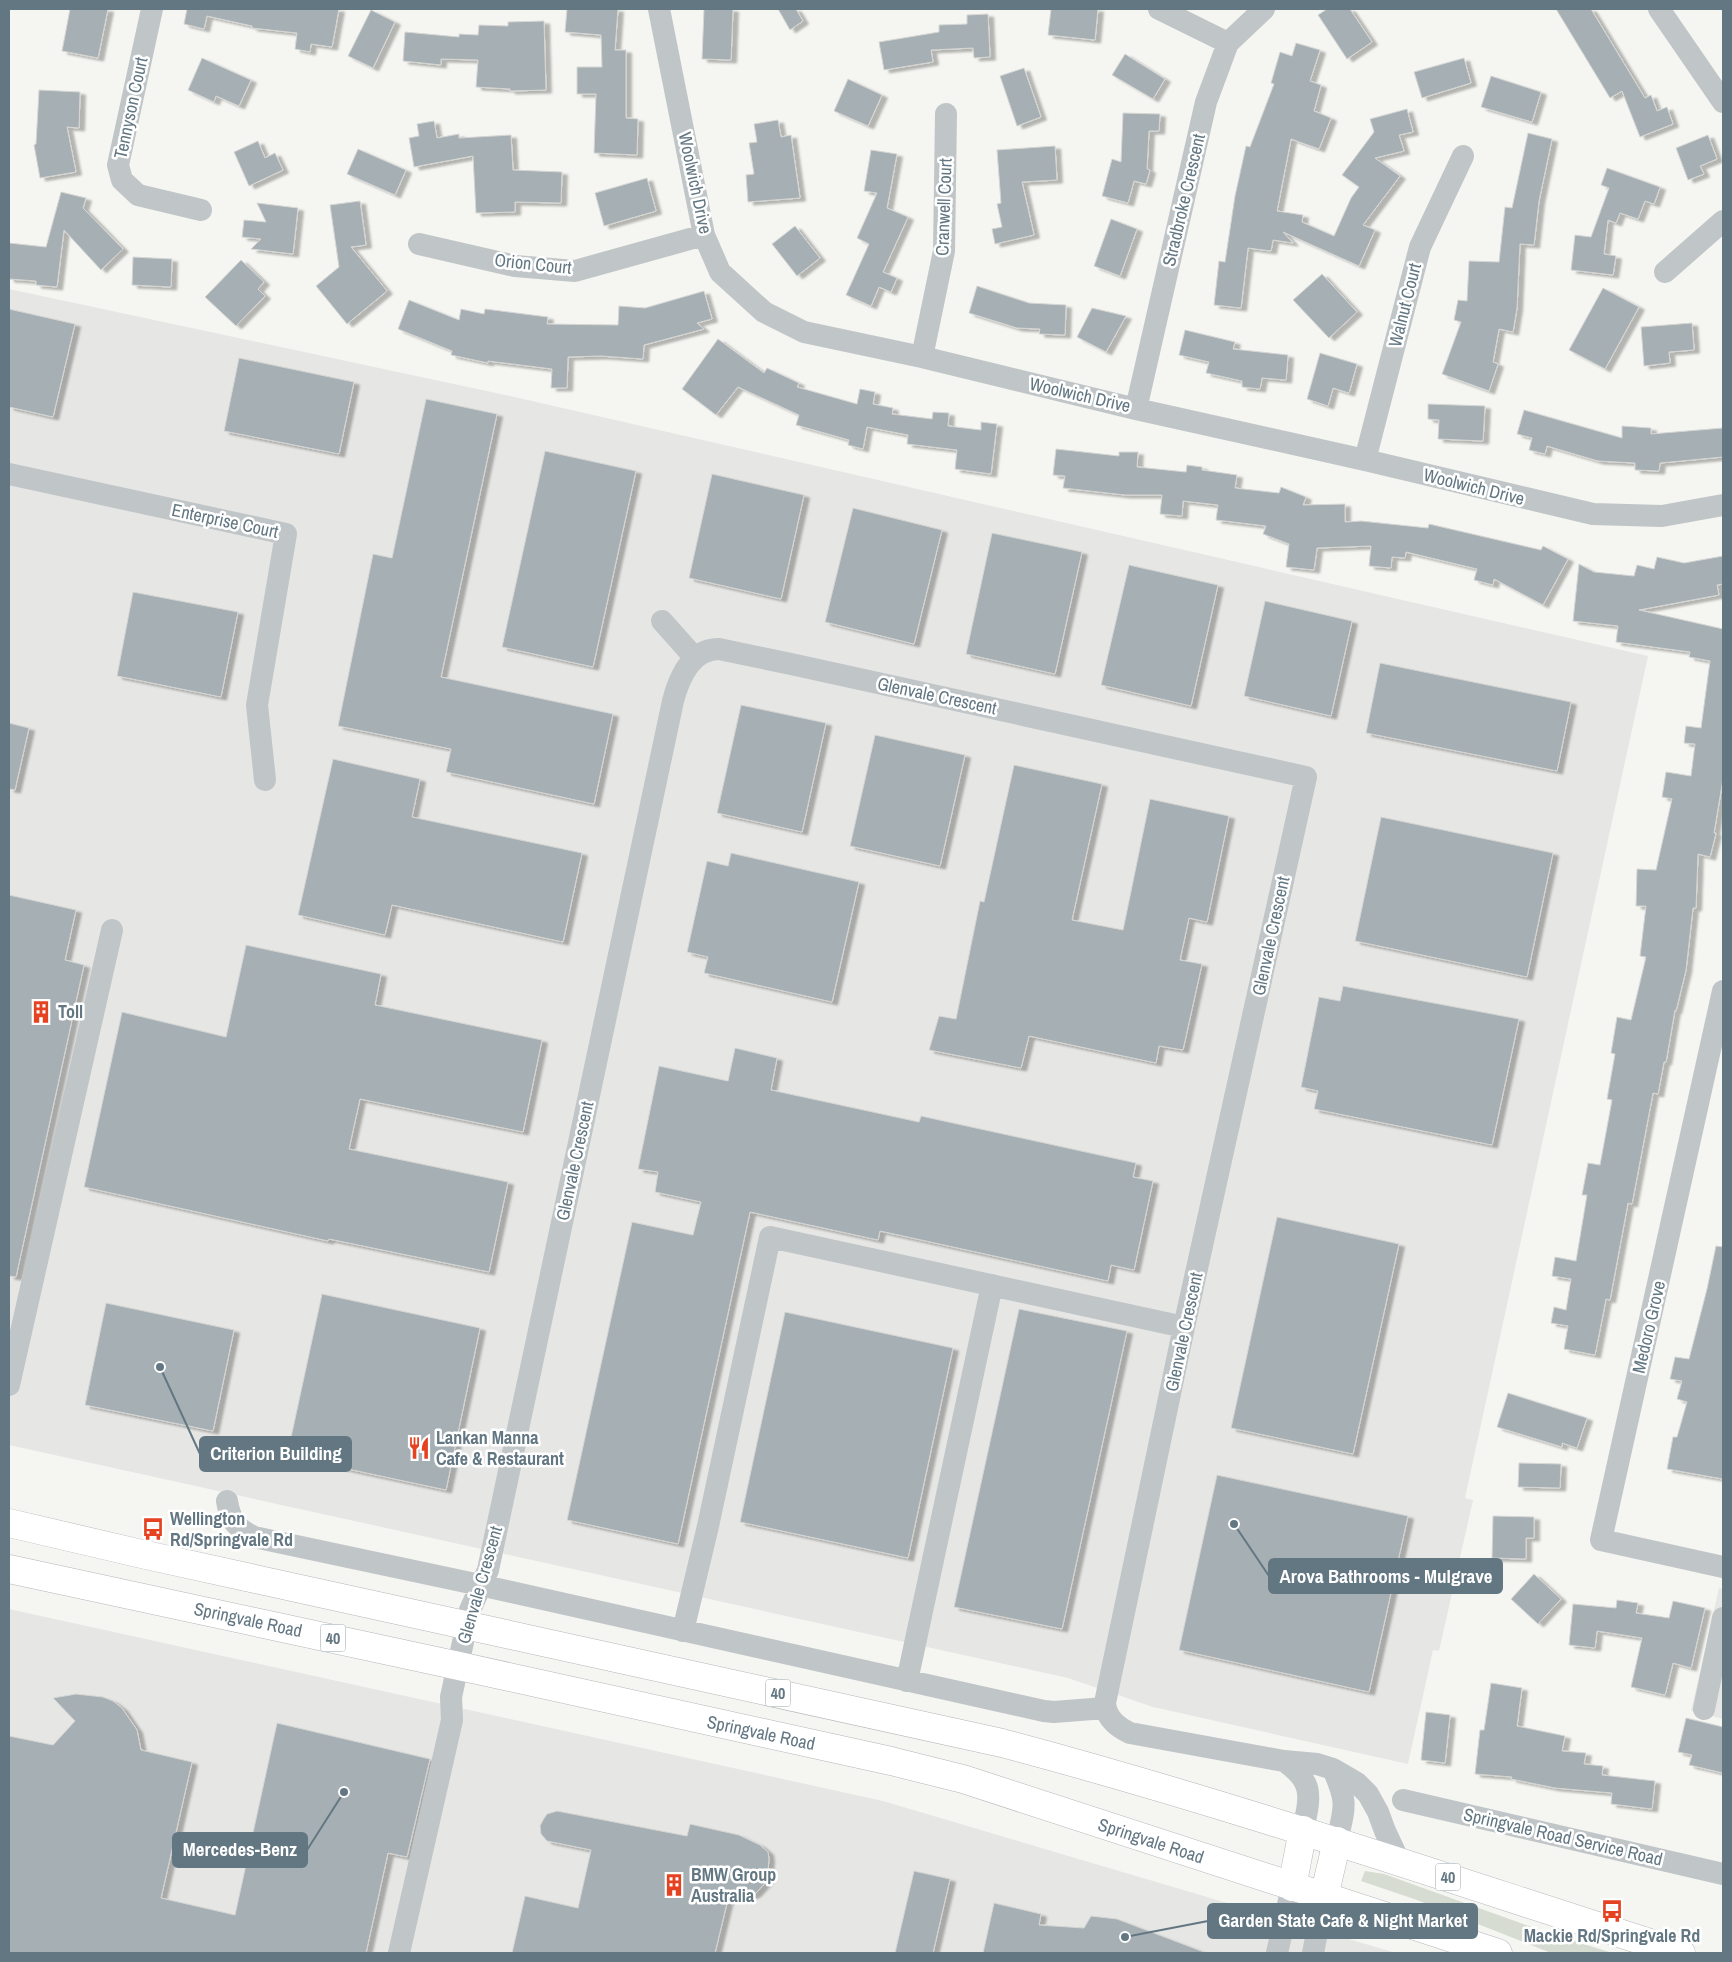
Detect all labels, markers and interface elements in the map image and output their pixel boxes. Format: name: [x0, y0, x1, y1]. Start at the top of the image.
street label: Tennyson Court: [108, 55, 153, 161]
street label: Woolwich Drive: [673, 130, 718, 236]
street label: Stradbroke Crescent: [1156, 131, 1211, 269]
street label: Cranwell Court: [929, 158, 958, 256]
street label: Orion Court: [493, 247, 573, 280]
street label: Walnut Court: [1382, 260, 1427, 349]
street label: Woolwich Drive: [1027, 371, 1133, 418]
street label: Woolwich Drive: [1421, 462, 1527, 511]
street label: Enterprise Court: [170, 497, 281, 544]
street label: Glenvale Crescent: [875, 671, 999, 720]
street label: Glenvale Crescent: [1246, 874, 1295, 998]
building icon: Toll: [28, 999, 54, 1025]
place label: Toll: [58, 999, 83, 1024]
street label: Glenvale Crescent: [550, 1099, 599, 1223]
street label: Glenvale Crescent: [1159, 1270, 1208, 1394]
street label: Medoro Grove: [1626, 1278, 1671, 1376]
place label: Lankan Manna Cafe & Restaurant: [436, 1425, 564, 1471]
restaurant icon: Lankan Manna Cafe & Restaurant: [406, 1435, 432, 1461]
callout: Criterion Building: [200, 1437, 351, 1471]
text: Criterion Building: [210, 1440, 342, 1466]
place label: Wellington Rd/Springvale Rd: [170, 1506, 293, 1552]
bus stop icon: Wellington Rd/Springvale Rd: [140, 1516, 166, 1542]
street label: Glenvale Crescent: [451, 1523, 508, 1647]
callout: Arova Bathrooms - Mulgrave: [1269, 1559, 1502, 1593]
text: Arova Bathrooms - Mulgrave: [1280, 1563, 1493, 1589]
street label: Springvale Road: [192, 1596, 304, 1643]
road number: 40: [320, 1625, 346, 1652]
road number: 40: [766, 1680, 790, 1706]
street label: Springvale Road: [705, 1709, 817, 1756]
street label: Springvale Road Service Road: [1461, 1801, 1665, 1872]
street label: Springvale Road: [1095, 1812, 1207, 1869]
callout: Mercedes-Benz: [173, 1833, 307, 1867]
text: Mercedes-Benz: [183, 1836, 297, 1862]
place label: BMW Group Australia: [691, 1862, 776, 1908]
road number: 40: [1436, 1864, 1460, 1890]
building icon: BMW Group Australia: [661, 1872, 687, 1898]
bus stop icon: Mackie Rd/Springvale Rd: [1599, 1898, 1625, 1924]
callout: Garden State Cafe & Night Market: [1208, 1904, 1477, 1938]
text: Garden State Cafe & Night Market: [1218, 1907, 1468, 1933]
place label: Mackie Rd/Springvale Rd: [1524, 1923, 1700, 1948]

